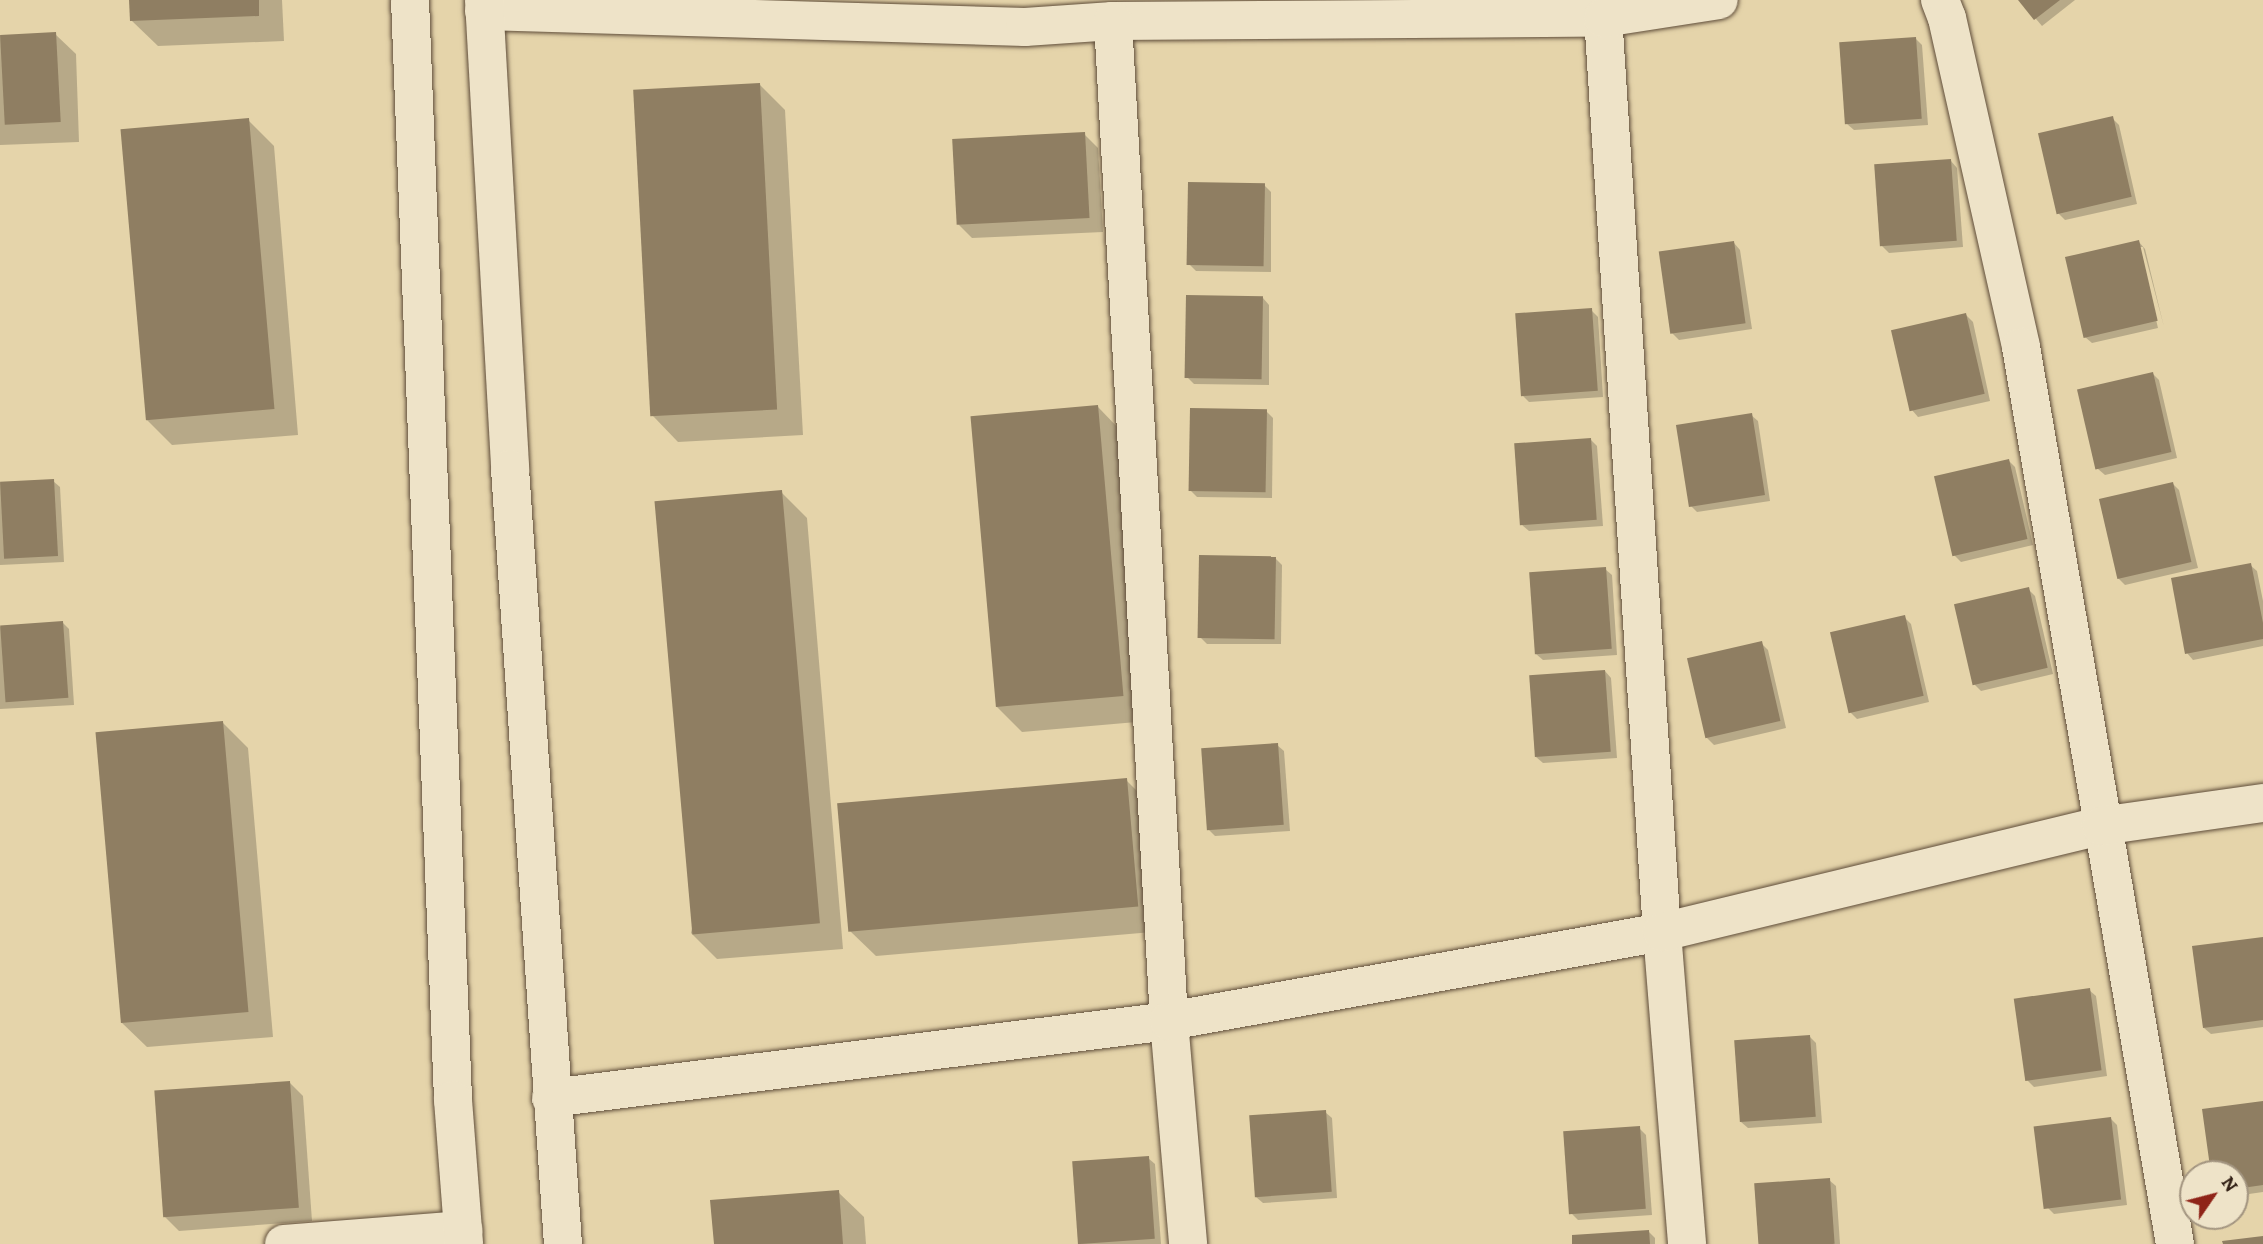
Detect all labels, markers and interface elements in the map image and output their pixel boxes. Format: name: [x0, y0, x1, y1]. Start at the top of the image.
north arrow: [2179, 1160, 2249, 1230]
text: N: [2215, 1171, 2244, 1197]

